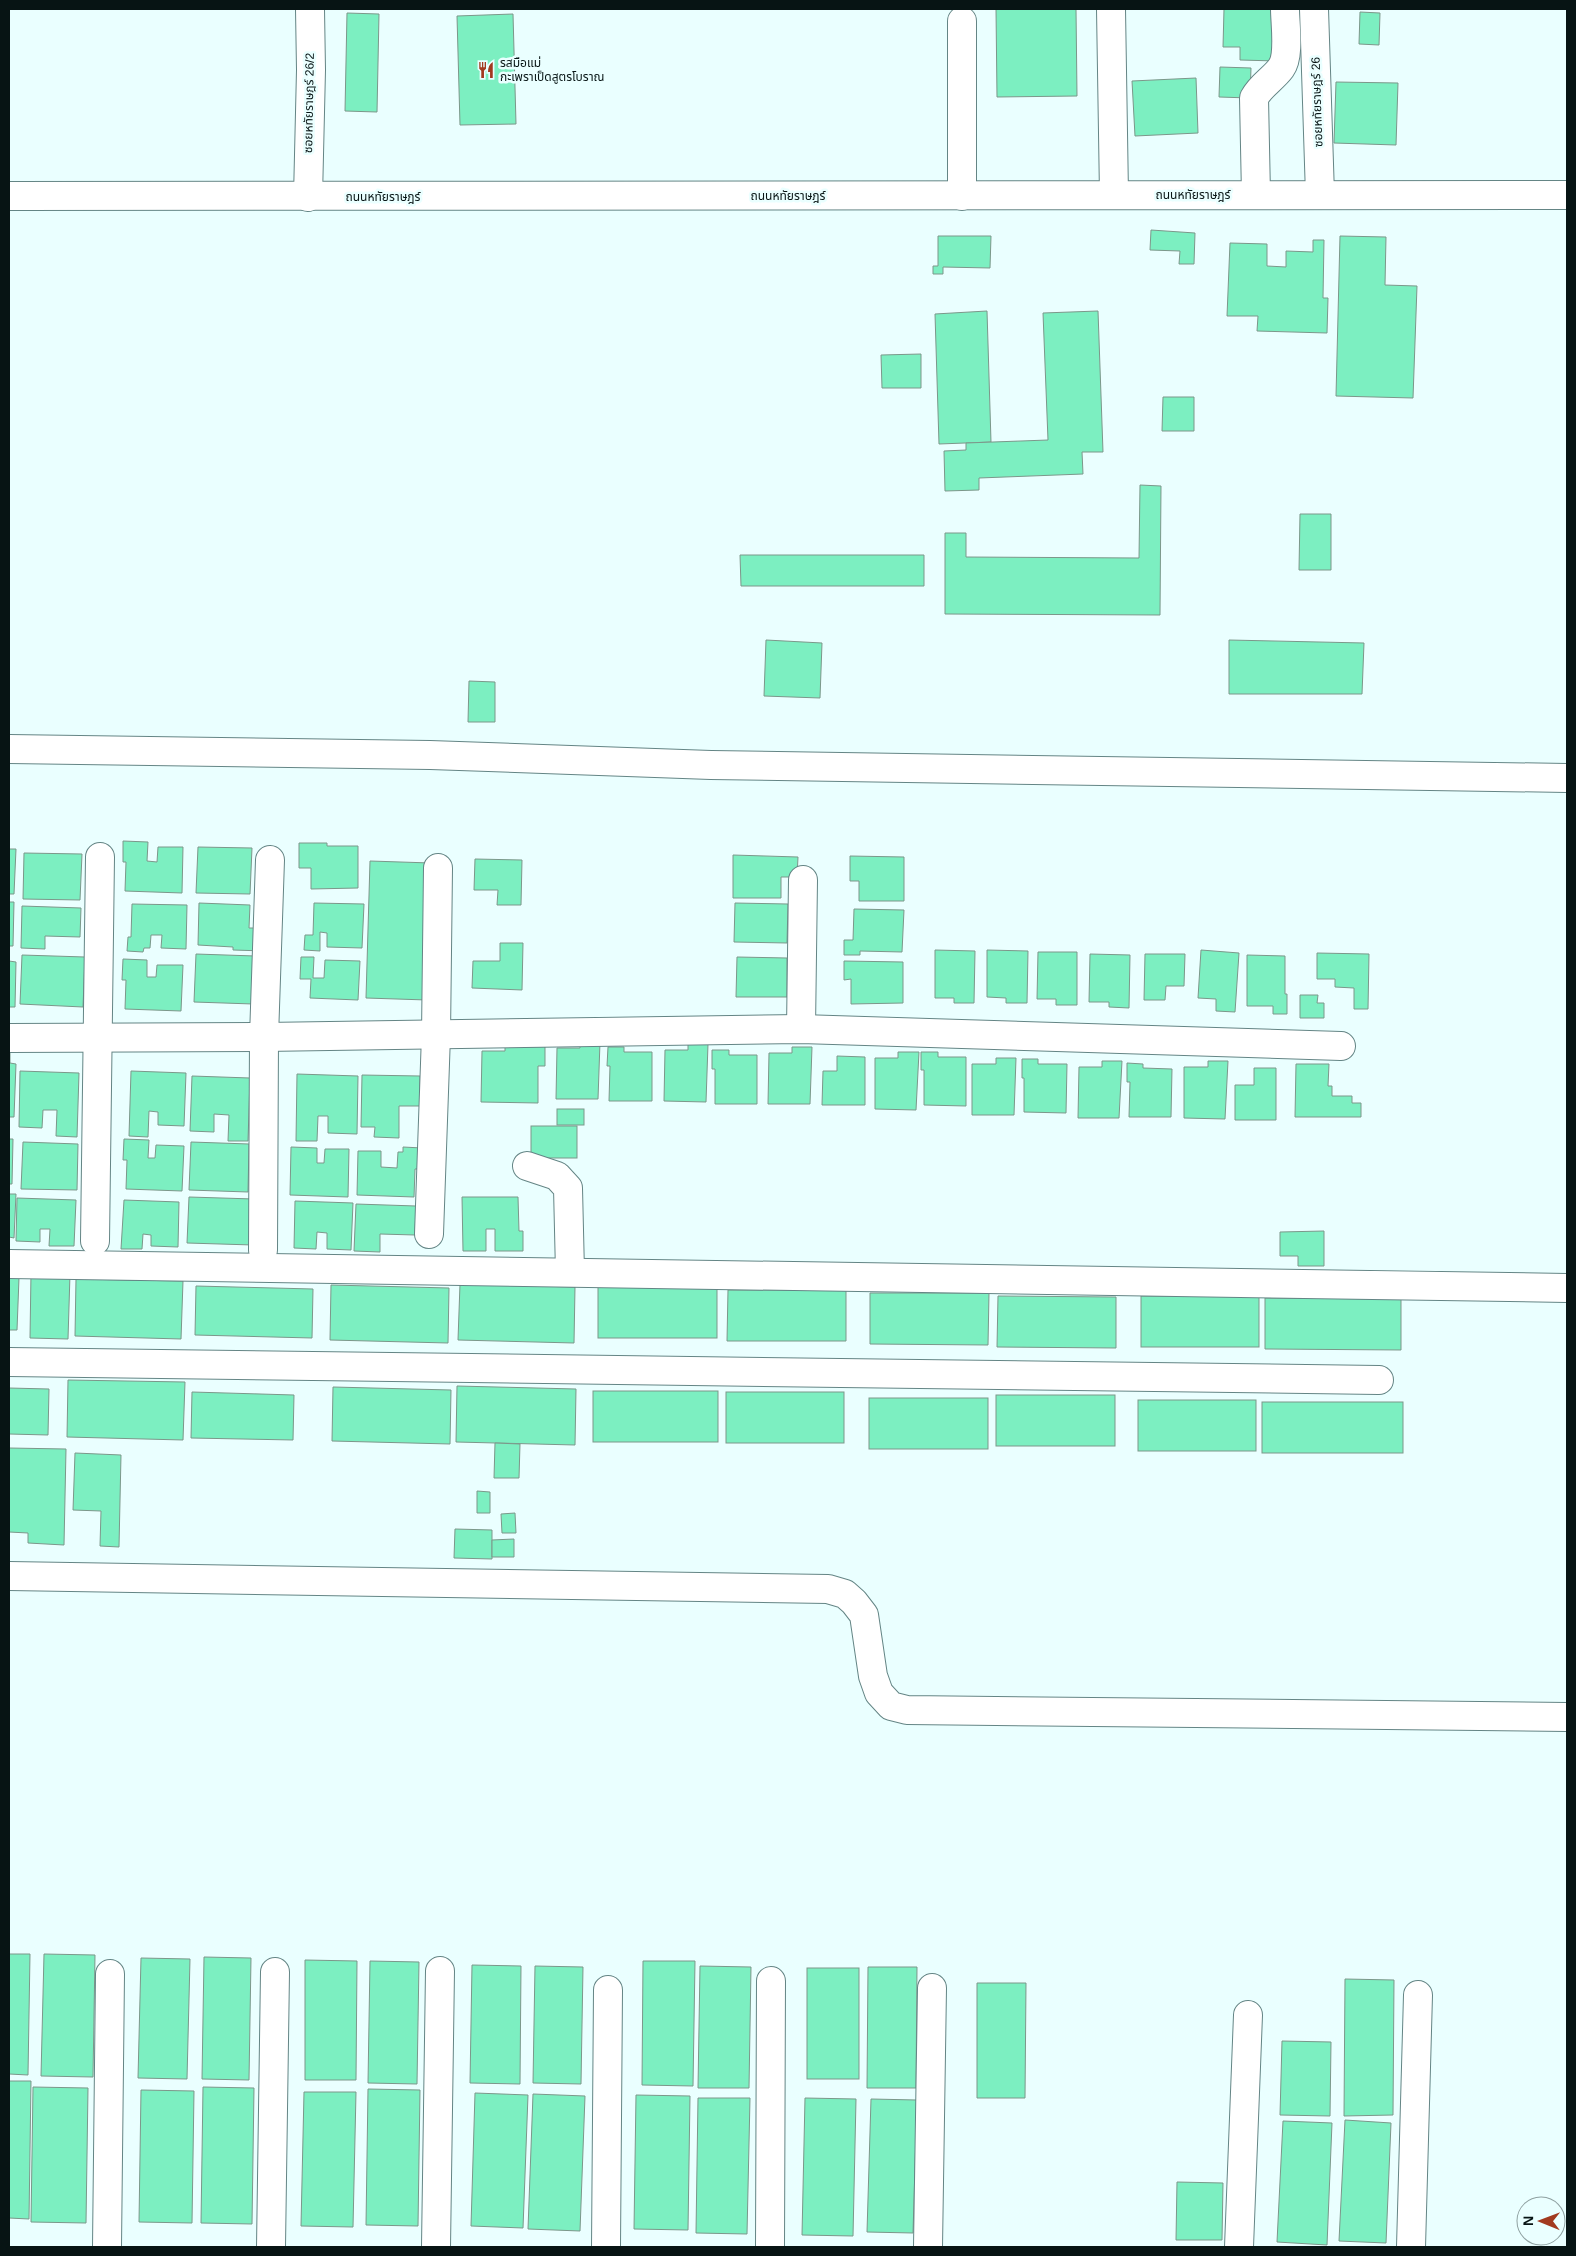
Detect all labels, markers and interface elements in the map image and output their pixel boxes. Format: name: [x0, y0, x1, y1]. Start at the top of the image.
street label: ซอยหทัยราษฎร์ 26/2: [301, 52, 317, 153]
place label: รสมือแม่ กะเพราเป็ดสูตรโบราณ: [500, 56, 605, 84]
street label: ซอยหทัยราษฎร์ 26: [1308, 56, 1326, 147]
restaurant icon: รสมือแม่ กะเพราเป็ดสูตรโบราณ: [476, 60, 496, 80]
street label: ถนนหทัยราษฎร์: [1156, 188, 1231, 202]
street label: ถนนหทัยราษฎร์: [751, 189, 826, 203]
street label: ถนนหทัยราษฎร์: [346, 190, 421, 204]
north arrow: [1516, 2196, 1566, 2246]
text: N: [1520, 2216, 1536, 2226]

